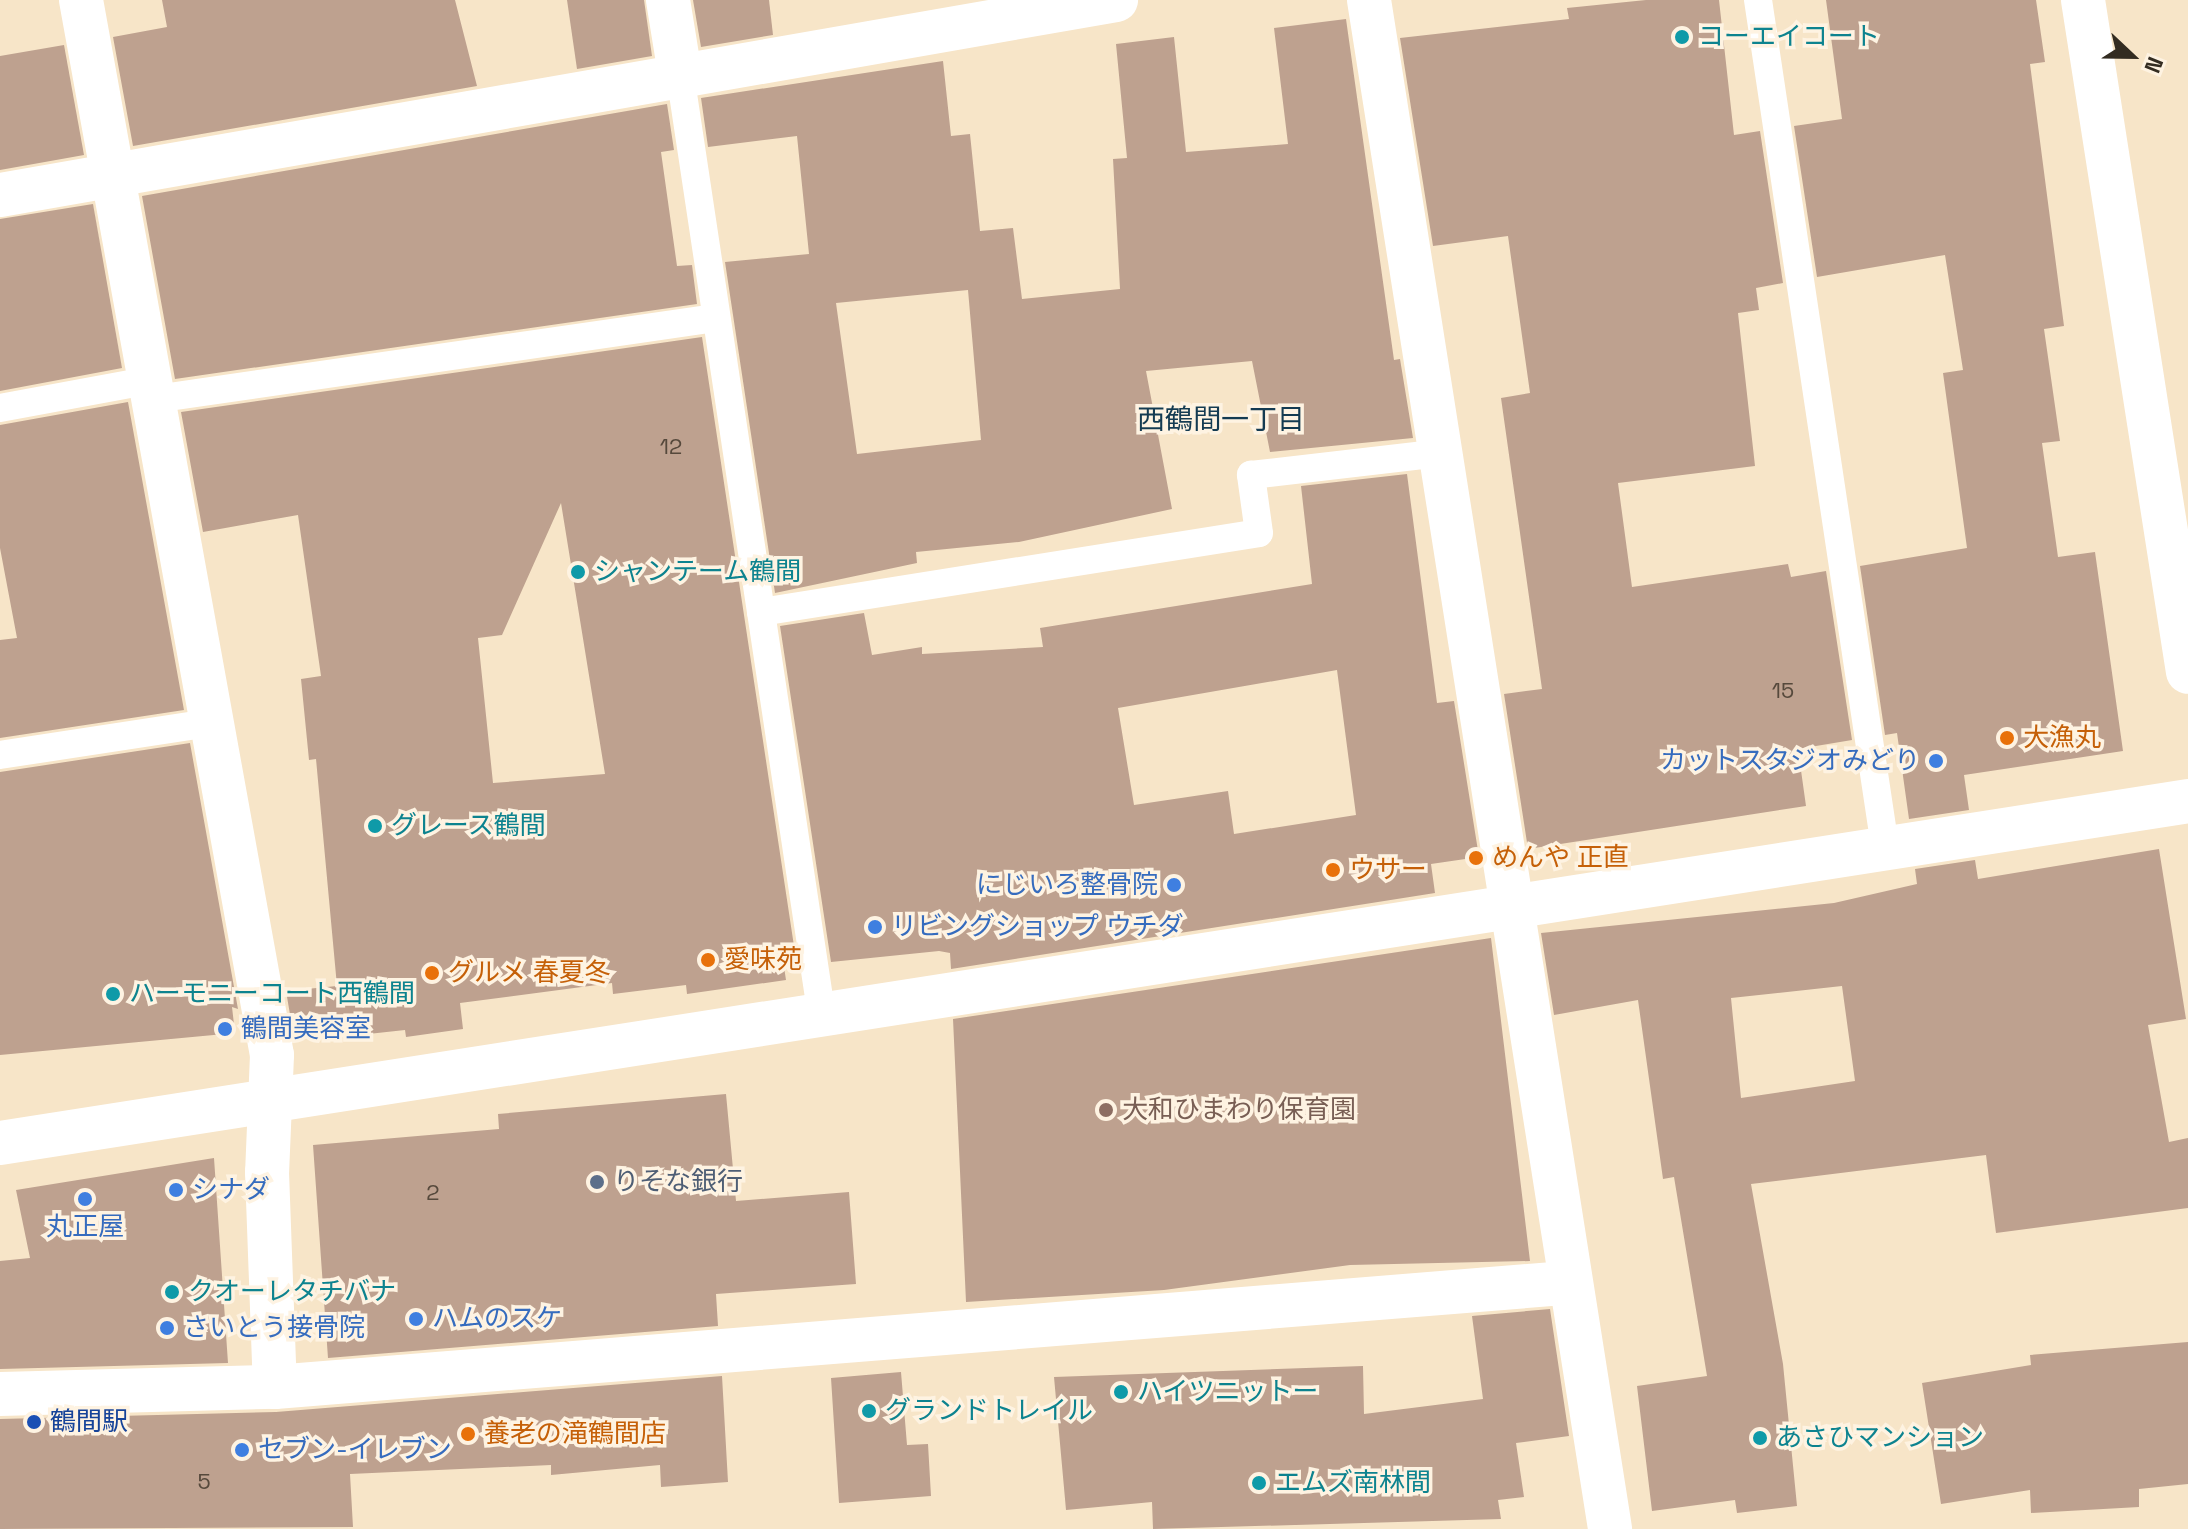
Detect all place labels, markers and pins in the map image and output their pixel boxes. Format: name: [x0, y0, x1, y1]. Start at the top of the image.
place label: コーエイコート: [1698, 21, 1880, 53]
marker: コーエイコート: [1673, 28, 1691, 46]
place label: シャンテーム鶴間: [594, 556, 802, 588]
marker: シャンテーム鶴間: [569, 563, 587, 581]
place label: 大漁丸: [2023, 722, 2101, 754]
marker: 大漁丸: [1998, 729, 2016, 747]
place label: カットスタジオみどり: [1660, 745, 1920, 777]
marker: カットスタジオみどり: [1927, 752, 1945, 770]
place label: グレース鶴間: [391, 810, 547, 842]
marker: グレース鶴間: [366, 817, 384, 835]
place label: めんや 正直: [1492, 842, 1629, 874]
marker: めんや 正直: [1467, 849, 1485, 867]
place label: ウサー: [1349, 854, 1427, 886]
marker: ウサー: [1324, 861, 1342, 879]
place label: にじいろ整骨院: [976, 869, 1158, 901]
marker: にじいろ整骨院: [1165, 876, 1183, 894]
place label: リビングショップ ウチダ: [891, 911, 1184, 943]
marker: リビングショップ ウチダ: [866, 918, 884, 936]
place label: 愛味苑: [724, 944, 802, 976]
marker: 愛味苑: [699, 951, 717, 969]
place label: グルメ 春夏冬: [448, 957, 611, 989]
marker: グルメ 春夏冬: [423, 964, 441, 982]
place label: ハーモニーコート西鶴間: [129, 978, 415, 1010]
marker: ハーモニーコート西鶴間: [104, 985, 122, 1003]
place label: 鶴間美容室: [241, 1013, 371, 1045]
marker: 鶴間美容室: [216, 1020, 234, 1038]
place label: 大和ひまわり保育園: [1122, 1094, 1356, 1126]
marker: 大和ひまわり保育園: [1097, 1101, 1115, 1119]
place label: りそな銀行: [613, 1166, 743, 1198]
marker: りそな銀行: [588, 1173, 606, 1191]
place label: シナダ: [192, 1174, 270, 1206]
marker: シナダ: [167, 1181, 185, 1199]
marker: 丸正屋: [76, 1190, 94, 1208]
place label: 丸正屋: [46, 1211, 124, 1243]
place label: クオーレタチバナ: [188, 1276, 396, 1308]
marker: クオーレタチバナ: [163, 1283, 181, 1301]
place label: ハムのスケ: [432, 1303, 562, 1335]
marker: ハムのスケ: [407, 1310, 425, 1328]
place label: さいとう接骨院: [183, 1312, 365, 1344]
marker: さいとう接骨院: [158, 1319, 176, 1337]
place label: ハイツニットー: [1137, 1376, 1319, 1408]
marker: ハイツニットー: [1112, 1383, 1130, 1401]
place label: グランドトレイル: [885, 1395, 1093, 1427]
marker: グランドトレイル: [860, 1402, 878, 1420]
place label: 鶴間駅: [50, 1406, 128, 1438]
marker: 鶴間駅: [25, 1413, 43, 1431]
place label: 養老の滝鶴間店: [484, 1418, 666, 1450]
place label: あさひマンション: [1776, 1422, 1984, 1454]
marker: 養老の滝鶴間店: [459, 1425, 477, 1443]
marker: あさひマンション: [1751, 1429, 1769, 1447]
place label: セブン-イレブン: [258, 1434, 452, 1466]
marker: セブン-イレブン: [233, 1441, 251, 1459]
place label: エムズ南林間: [1275, 1467, 1431, 1499]
marker: エムズ南林間: [1250, 1474, 1268, 1492]

